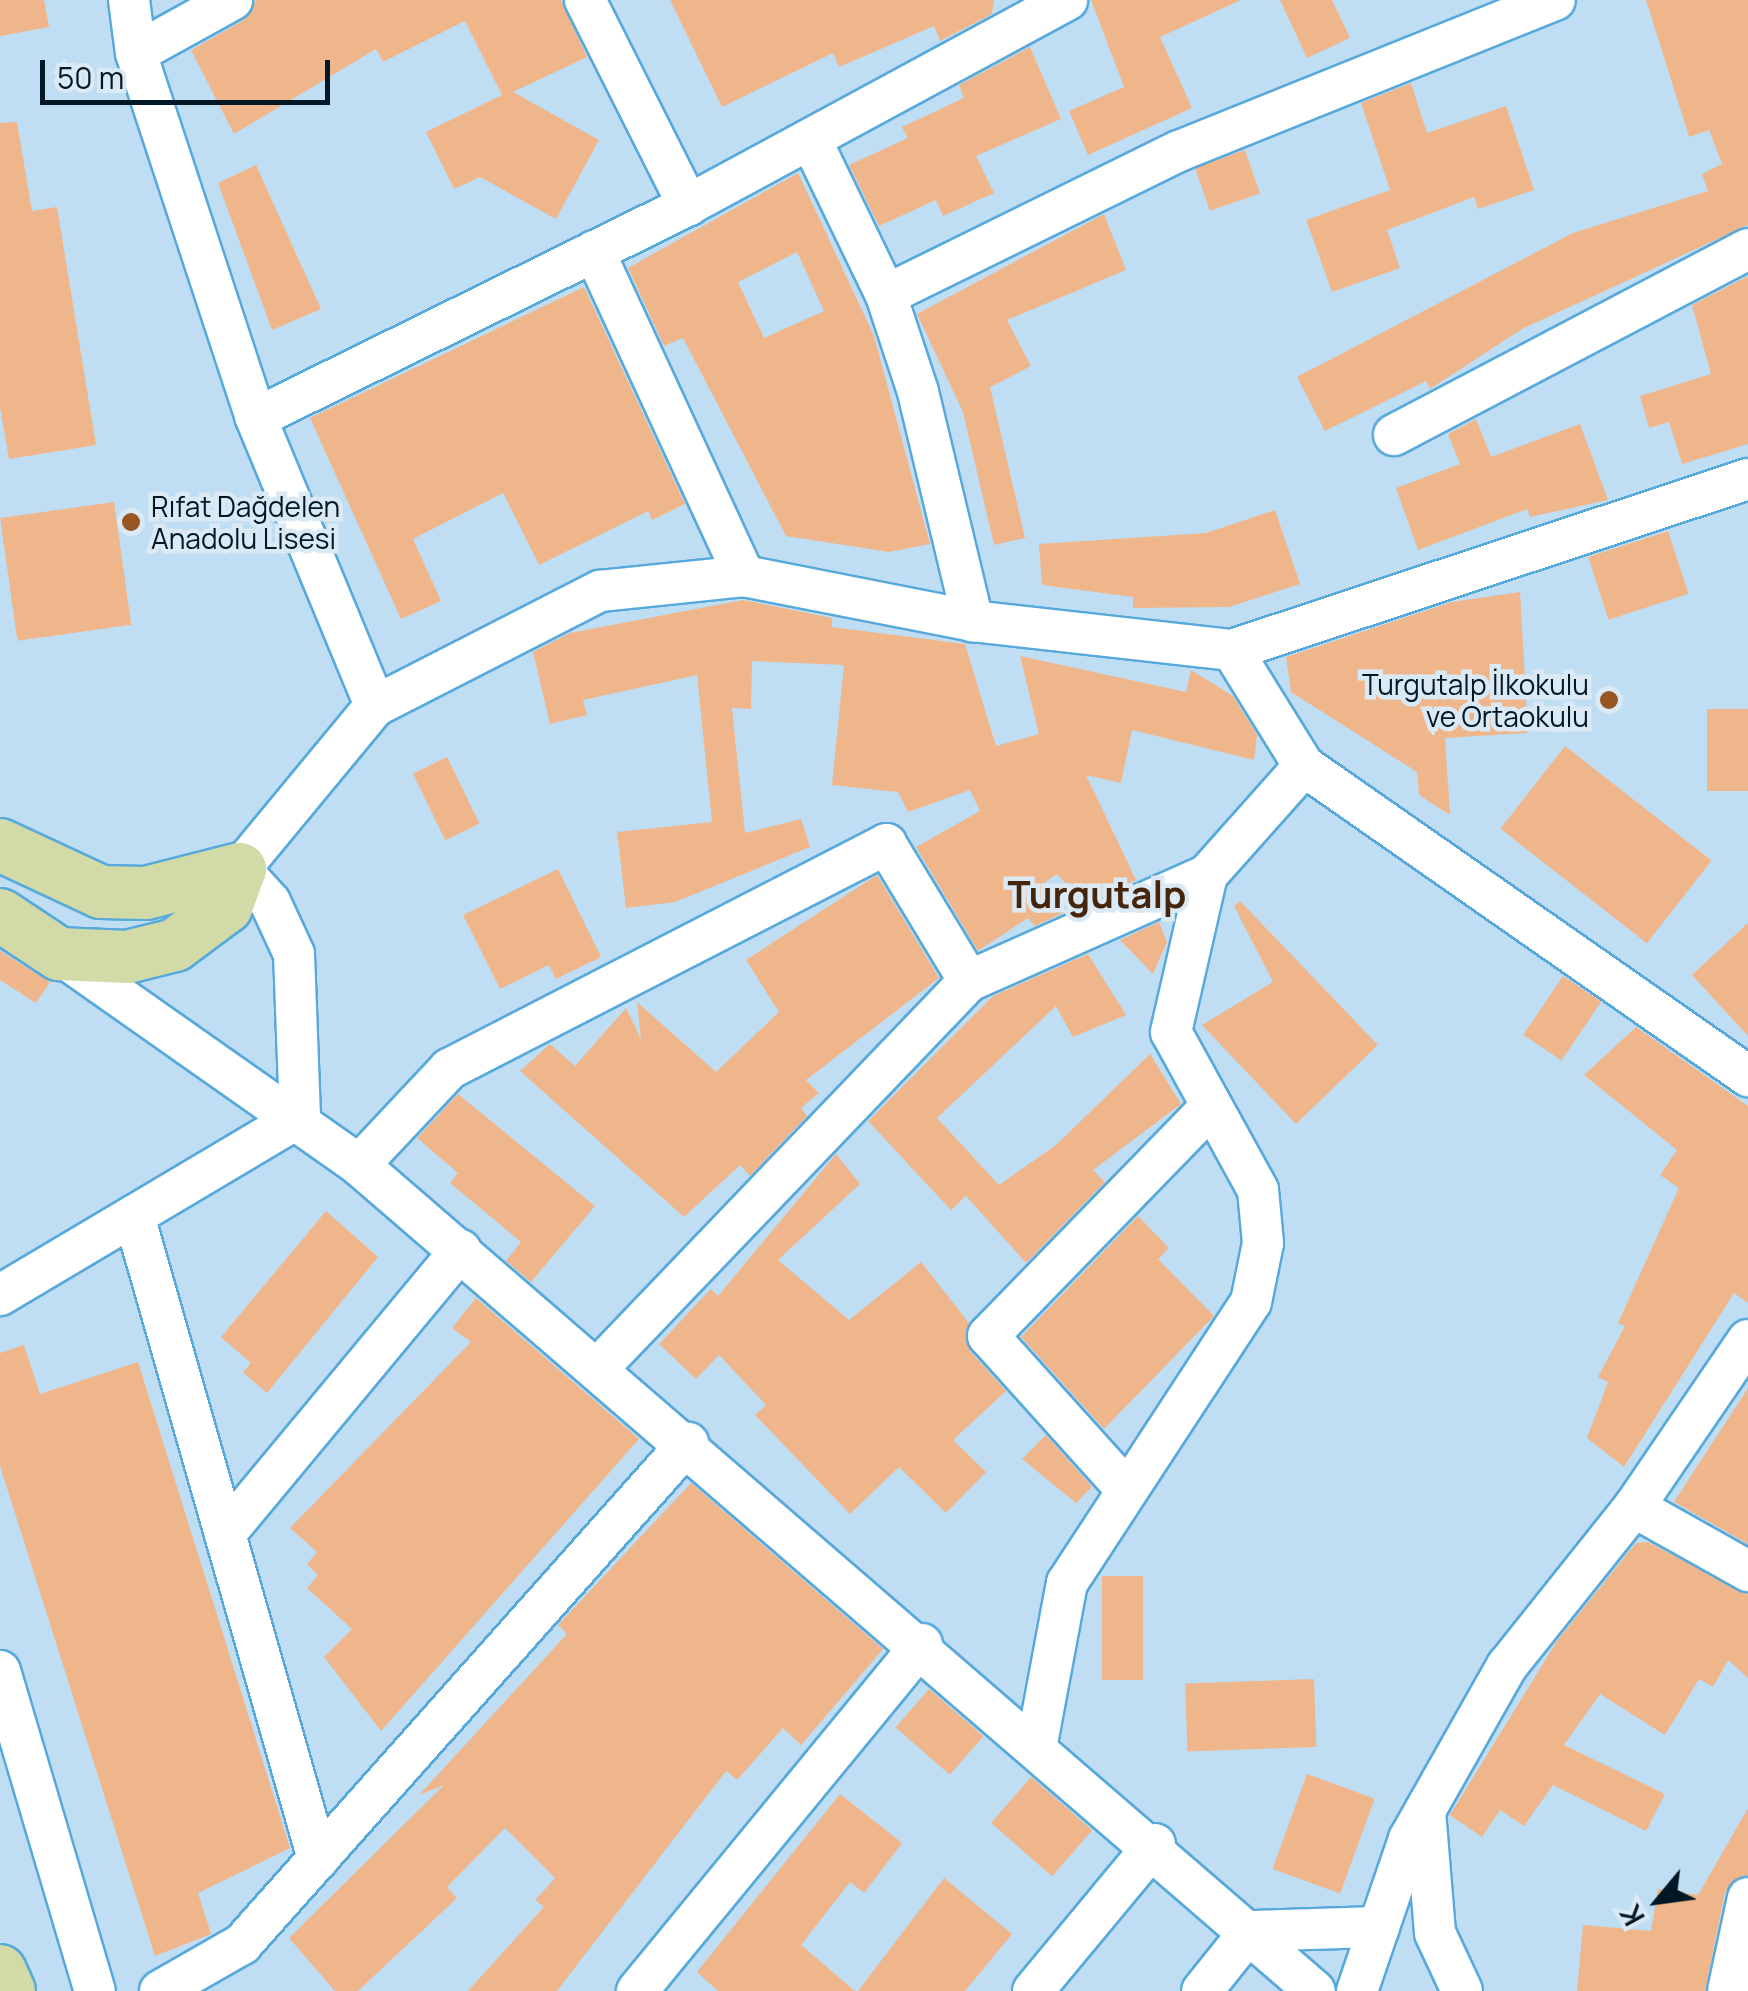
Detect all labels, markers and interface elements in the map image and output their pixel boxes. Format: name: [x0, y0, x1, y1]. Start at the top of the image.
scale bar: [45, 40, 335, 102]
text: 50 m: [57, 57, 124, 98]
place label: Rıfat Dağdelen Anadolu Lisesi: [151, 489, 340, 555]
marker: Rıfat Dağdelen Anadolu Lisesi: [120, 511, 142, 533]
place label: Turgutalp İlkokulu ve Ortaokulu: [1362, 667, 1589, 733]
marker: Turgutalp İlkokulu ve Ortaokulu: [1598, 689, 1620, 711]
district label: Turgutalp: [1008, 871, 1186, 917]
north arrow: [1608, 1851, 1708, 1951]
text: K: [1611, 1898, 1653, 1933]

